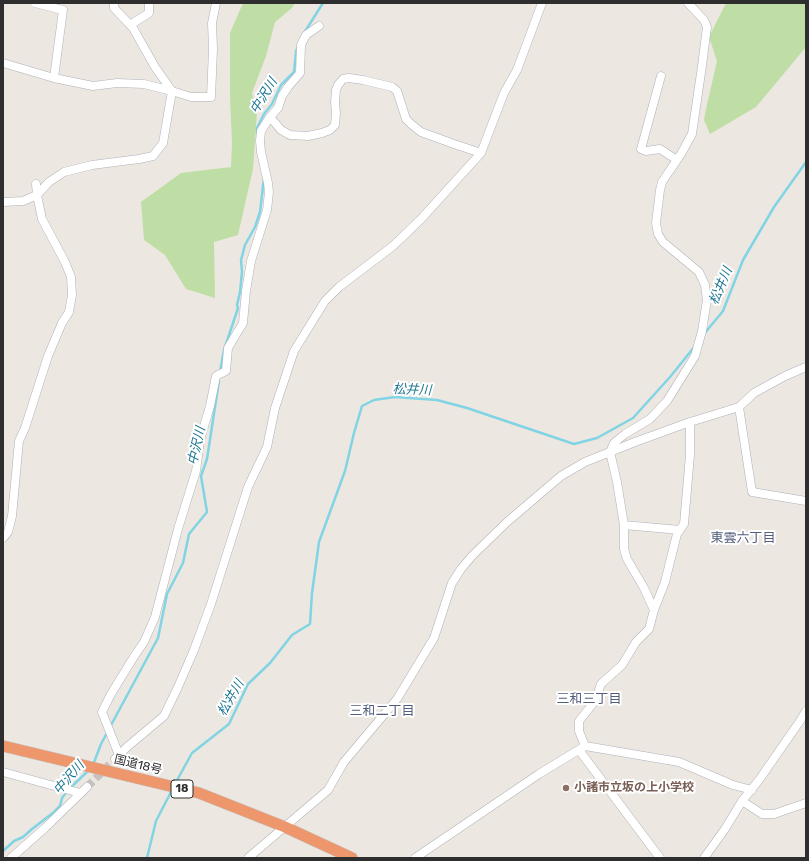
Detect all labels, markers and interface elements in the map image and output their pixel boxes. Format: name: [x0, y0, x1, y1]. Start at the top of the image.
water label: 中沢川: [247, 75, 281, 117]
water label: 松井川: [706, 265, 736, 307]
water label: 松井川: [392, 382, 432, 398]
water label: 中沢川: [185, 425, 209, 467]
district label: 東雲六丁目: [711, 530, 775, 546]
water label: 松井川: [214, 677, 248, 719]
district label: 三和三丁目: [557, 691, 621, 707]
district label: 三和二丁目: [350, 703, 414, 719]
street label: 国道18号: [113, 752, 163, 778]
water label: 中沢川: [50, 758, 88, 798]
road number: 18: [171, 780, 193, 798]
place label: 小諸市立坂の上小学校: [574, 781, 694, 795]
marker: 小諸市立坂の上小学校: [561, 783, 571, 793]

